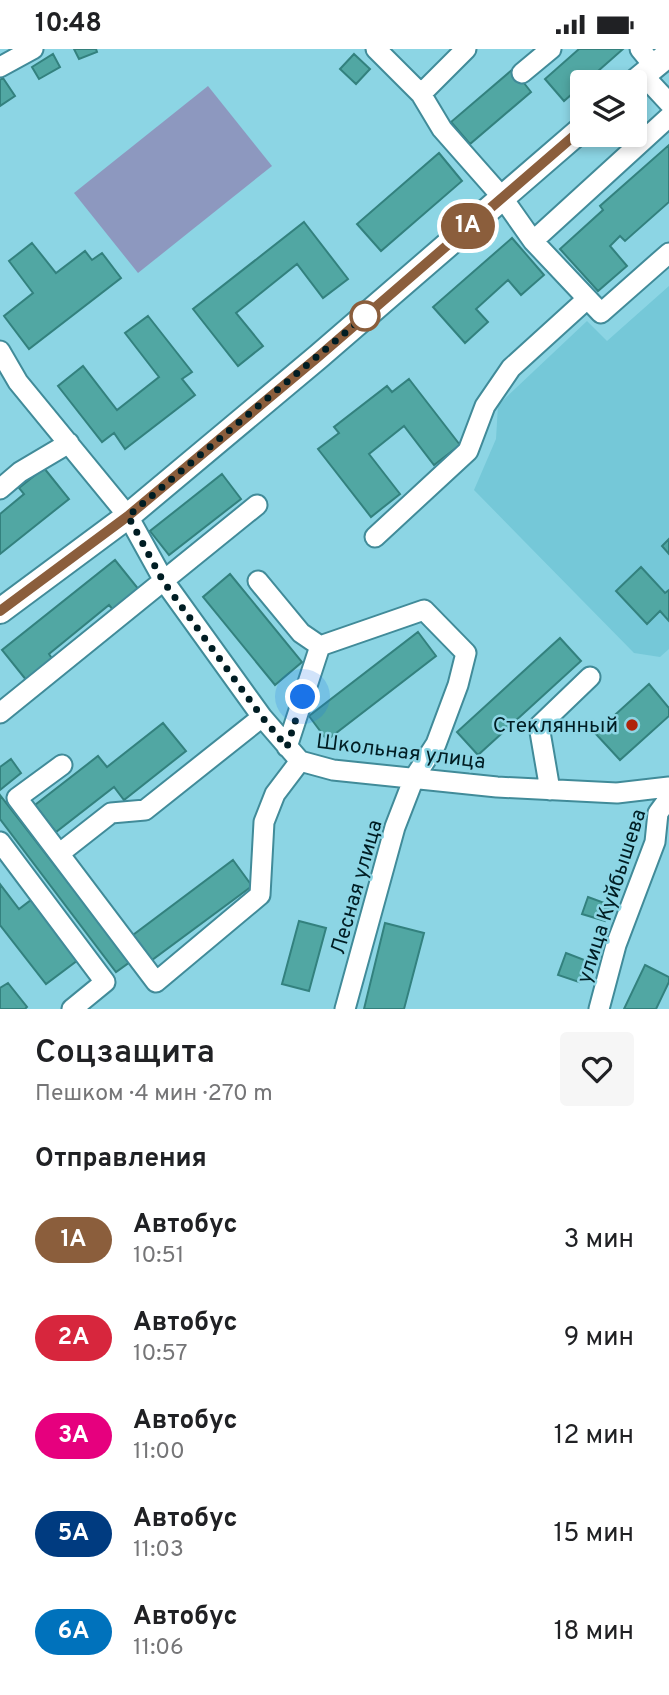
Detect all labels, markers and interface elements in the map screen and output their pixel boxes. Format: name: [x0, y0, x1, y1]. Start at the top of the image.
text: 10:48: [35, 8, 102, 41]
map controls: [570, 70, 647, 147]
button: layers: [570, 70, 647, 147]
line badge: 1А: [436, 203, 500, 249]
text: 1А: [455, 211, 481, 241]
unlabelled marker: [350, 301, 380, 331]
your location: [285, 679, 320, 714]
place label: Стеклянный: [493, 713, 618, 740]
marker: Стеклянный: [624, 717, 640, 733]
street label: Школьная улица: [315, 729, 487, 776]
street label: улица Куйбышева: [572, 806, 653, 987]
street label: Лесная улица: [325, 817, 390, 958]
button: heart: [560, 1032, 634, 1106]
text: Соцзащита: [35, 1033, 215, 1075]
text: Пешком · 4 мин · 270 m: [35, 1080, 273, 1109]
text: Отправления: [35, 1143, 207, 1176]
text: Автобус: [133, 1209, 238, 1242]
text: 3 мин: [564, 1224, 634, 1257]
text: 1А: [60, 1225, 87, 1255]
text: 10:51: [133, 1242, 184, 1271]
text: Автобус: [133, 1307, 238, 1340]
text: 9 мин: [564, 1322, 634, 1355]
text: 2А: [58, 1323, 89, 1353]
text: 10:57: [133, 1340, 188, 1369]
text: Автобус: [133, 1405, 238, 1438]
text: 12 мин: [554, 1420, 634, 1453]
text: 3А: [58, 1421, 89, 1451]
text: 11:00: [133, 1438, 185, 1467]
text: Автобус: [133, 1503, 238, 1536]
text: 15 мин: [554, 1518, 634, 1551]
text: 5А: [58, 1519, 89, 1549]
text: 11:03: [133, 1536, 184, 1565]
text: Автобус: [133, 1601, 238, 1634]
text: 18 мин: [554, 1616, 634, 1649]
text: 6А: [58, 1617, 89, 1647]
text: 11:06: [133, 1634, 184, 1663]

